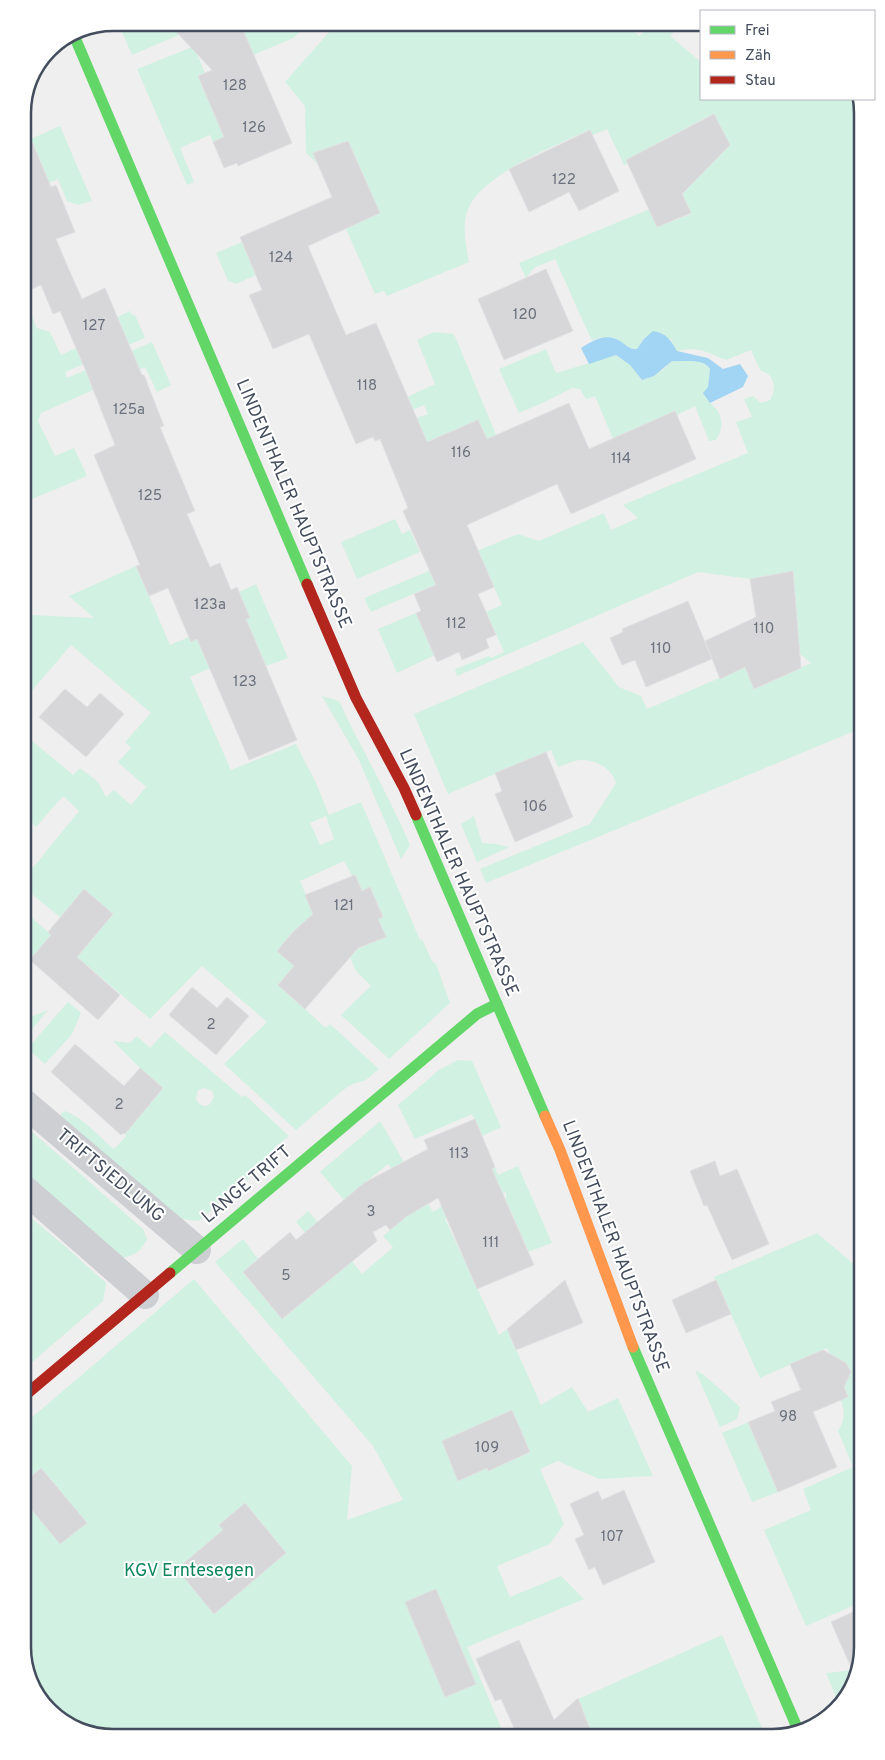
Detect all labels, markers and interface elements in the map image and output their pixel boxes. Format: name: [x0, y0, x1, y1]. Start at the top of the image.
legend: [700, 10, 875, 100]
text: Frei: [745, 22, 770, 41]
text: Zäh: [745, 47, 771, 66]
text: Stau: [745, 72, 776, 91]
house number: 128: [223, 77, 247, 96]
house number: 126: [242, 119, 266, 138]
house number: 122: [552, 171, 576, 190]
house number: 124: [269, 249, 293, 268]
house number: 120: [513, 306, 537, 325]
house number: 127: [83, 317, 105, 336]
street label: LINDENTHALER HAUPTSTRASSE: [230, 376, 356, 632]
house number: 118: [357, 377, 377, 396]
house number: 125a: [113, 401, 145, 420]
house number: 116: [451, 444, 471, 463]
house number: 114: [611, 450, 631, 469]
house number: 125: [138, 487, 162, 506]
house number: 123a: [194, 596, 226, 615]
house number: 112: [446, 615, 466, 634]
house number: 110: [754, 620, 774, 639]
house number: 110: [651, 640, 671, 659]
house number: 123: [233, 673, 257, 692]
street label: LINDENTHALER HAUPTSTRASSE: [393, 745, 523, 1001]
house number: 106: [523, 798, 547, 817]
house number: 121: [334, 897, 354, 916]
house number: 2: [206, 1016, 216, 1035]
house number: 2: [114, 1096, 124, 1115]
street label: LINDENTHALER HAUPTSTRASSE: [556, 1117, 674, 1377]
street label: TRIFTSIEDLUNG: [51, 1124, 169, 1228]
street label: LANGE TRIFT: [197, 1141, 297, 1229]
house number: 113: [449, 1145, 469, 1164]
house number: 3: [366, 1203, 376, 1222]
house number: 111: [483, 1234, 499, 1253]
house number: 5: [281, 1267, 291, 1286]
house number: 98: [779, 1408, 797, 1427]
house number: 109: [475, 1439, 499, 1458]
house number: 107: [601, 1528, 623, 1547]
park label: KGV Erntesegen: [124, 1560, 254, 1583]

